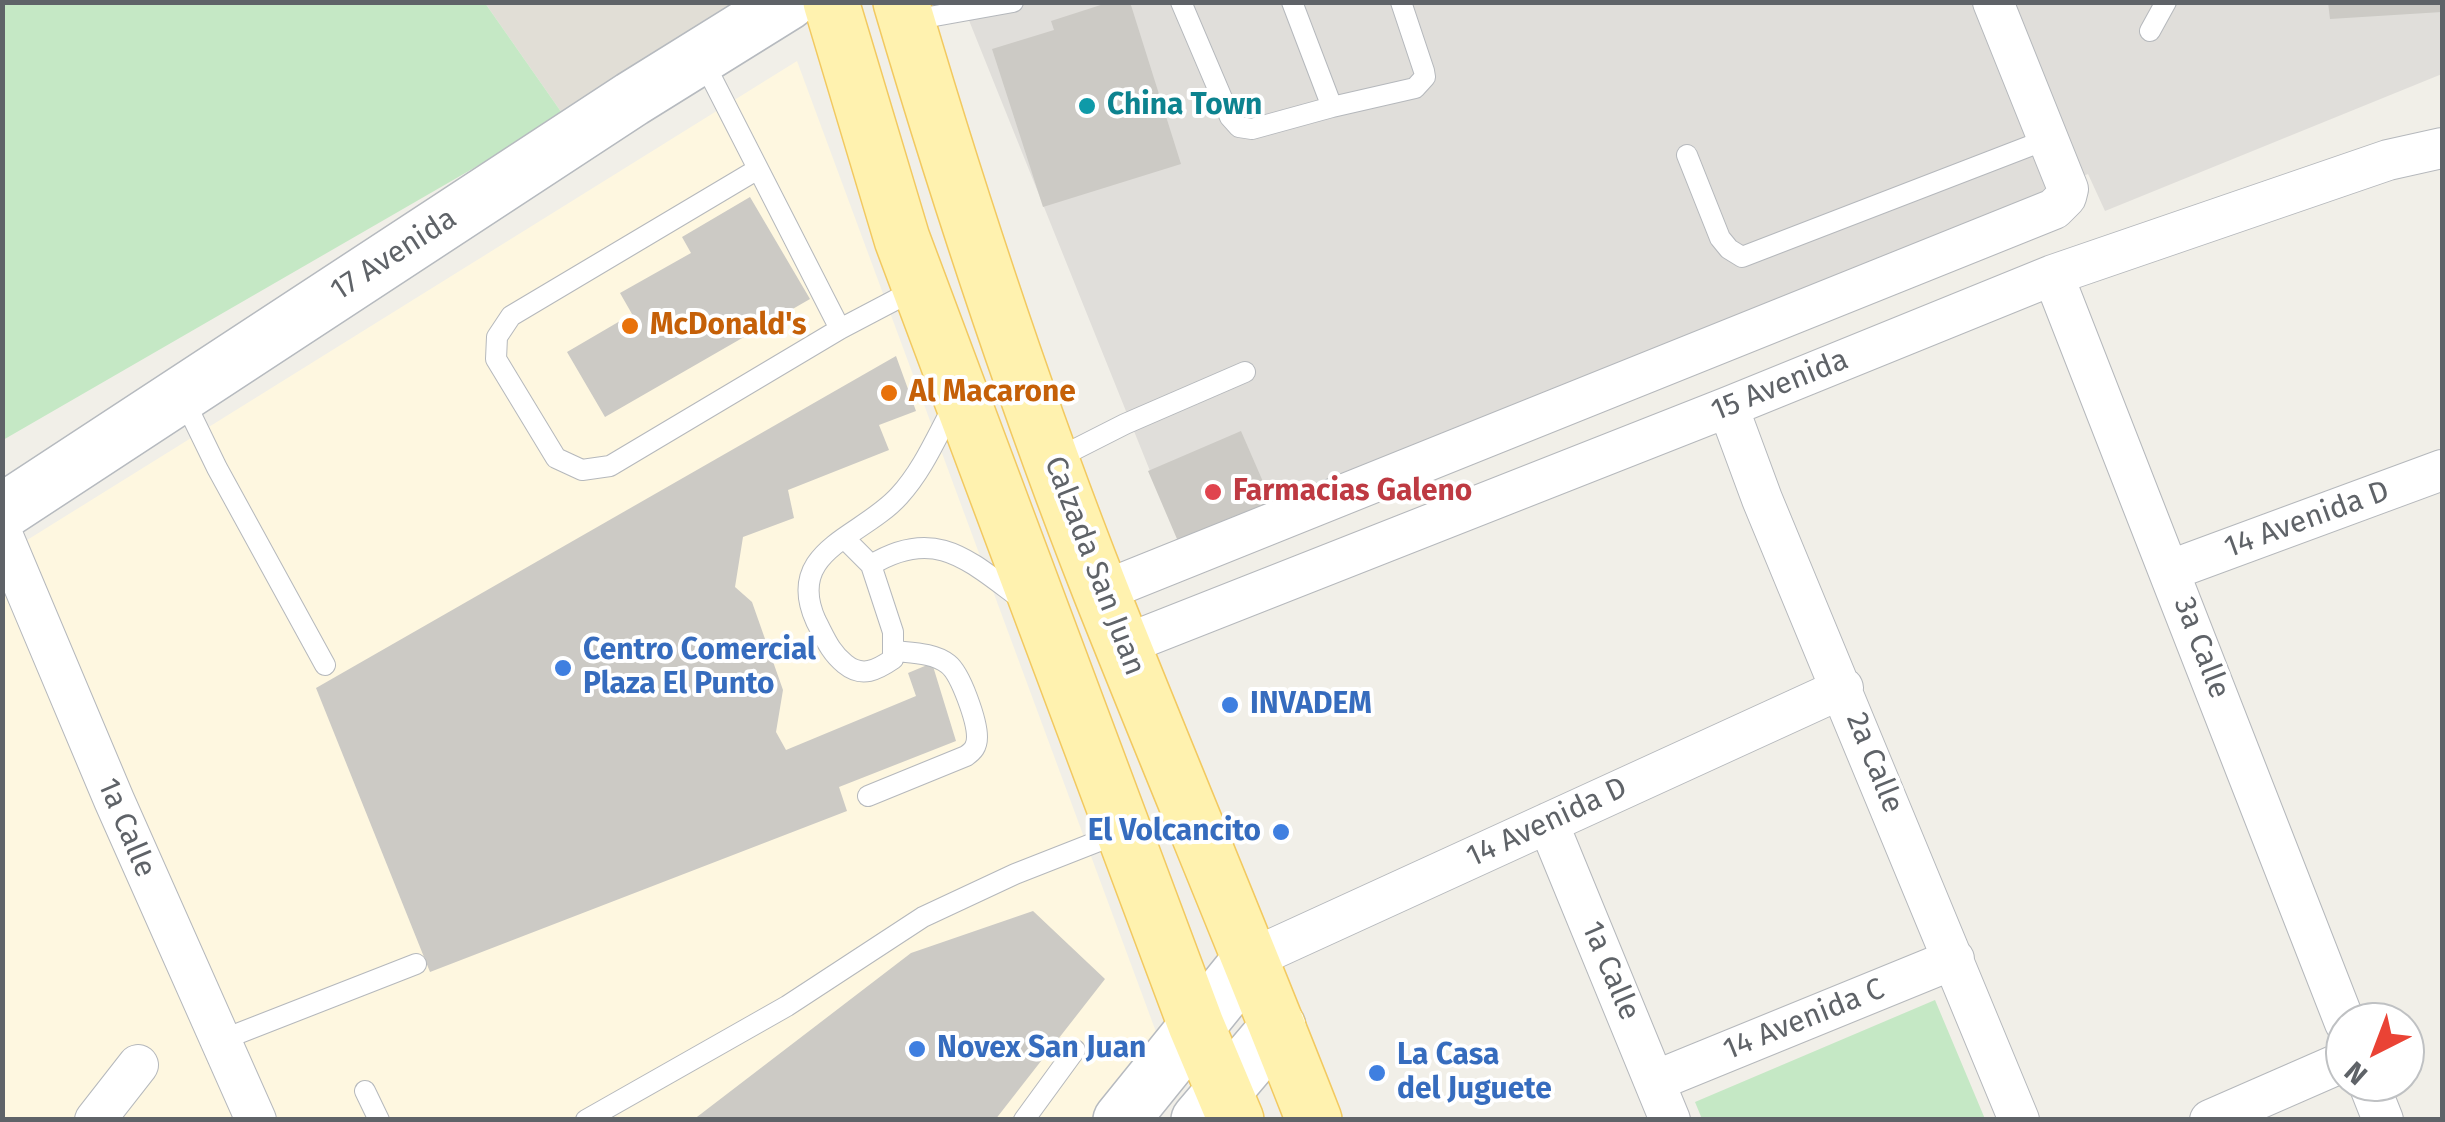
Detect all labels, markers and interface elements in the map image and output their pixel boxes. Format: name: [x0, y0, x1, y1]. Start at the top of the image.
place label: China Town: [1107, 88, 1262, 124]
marker: China Town: [1076, 95, 1098, 117]
street label: 17 Avenida: [324, 201, 464, 309]
place label: McDonald's: [650, 308, 807, 344]
marker: McDonald's: [619, 315, 641, 337]
street label: 15 Avenida: [1706, 342, 1854, 430]
place label: Al Macarone: [909, 375, 1076, 411]
marker: Al Macarone: [878, 382, 900, 404]
street label: Calzada San Juan: [1036, 451, 1152, 681]
place label: Farmacias Galeno: [1233, 474, 1472, 510]
street label: 14 Avenida D: [2220, 474, 2394, 566]
marker: Farmacias Galeno: [1202, 481, 1224, 503]
street label: 3a Calle: [2165, 592, 2237, 704]
place label: Centro Comercial Plaza El Punto: [583, 633, 816, 704]
marker: Centro Comercial Plaza El Punto: [552, 657, 574, 679]
place label: INVADEM: [1250, 687, 1372, 723]
marker: INVADEM: [1219, 694, 1241, 716]
street label: 2a Calle: [1838, 708, 1910, 818]
street label: 14 Avenida D: [1461, 770, 1633, 876]
street label: 1a Calle: [89, 773, 163, 883]
place label: El Volcancito: [1088, 814, 1261, 850]
marker: El Volcancito: [1270, 821, 1292, 843]
street label: 1a Calle: [1573, 916, 1647, 1026]
street label: 14 Avenida C: [1718, 971, 1890, 1069]
north arrow: [2325, 1002, 2425, 1102]
place label: Novex San Juan: [937, 1031, 1146, 1067]
marker: Novex San Juan: [906, 1038, 928, 1060]
place label: La Casa del Juguete: [1397, 1038, 1552, 1108]
text: N: [2338, 1055, 2374, 1092]
marker: La Casa del Juguete: [1366, 1062, 1388, 1084]

